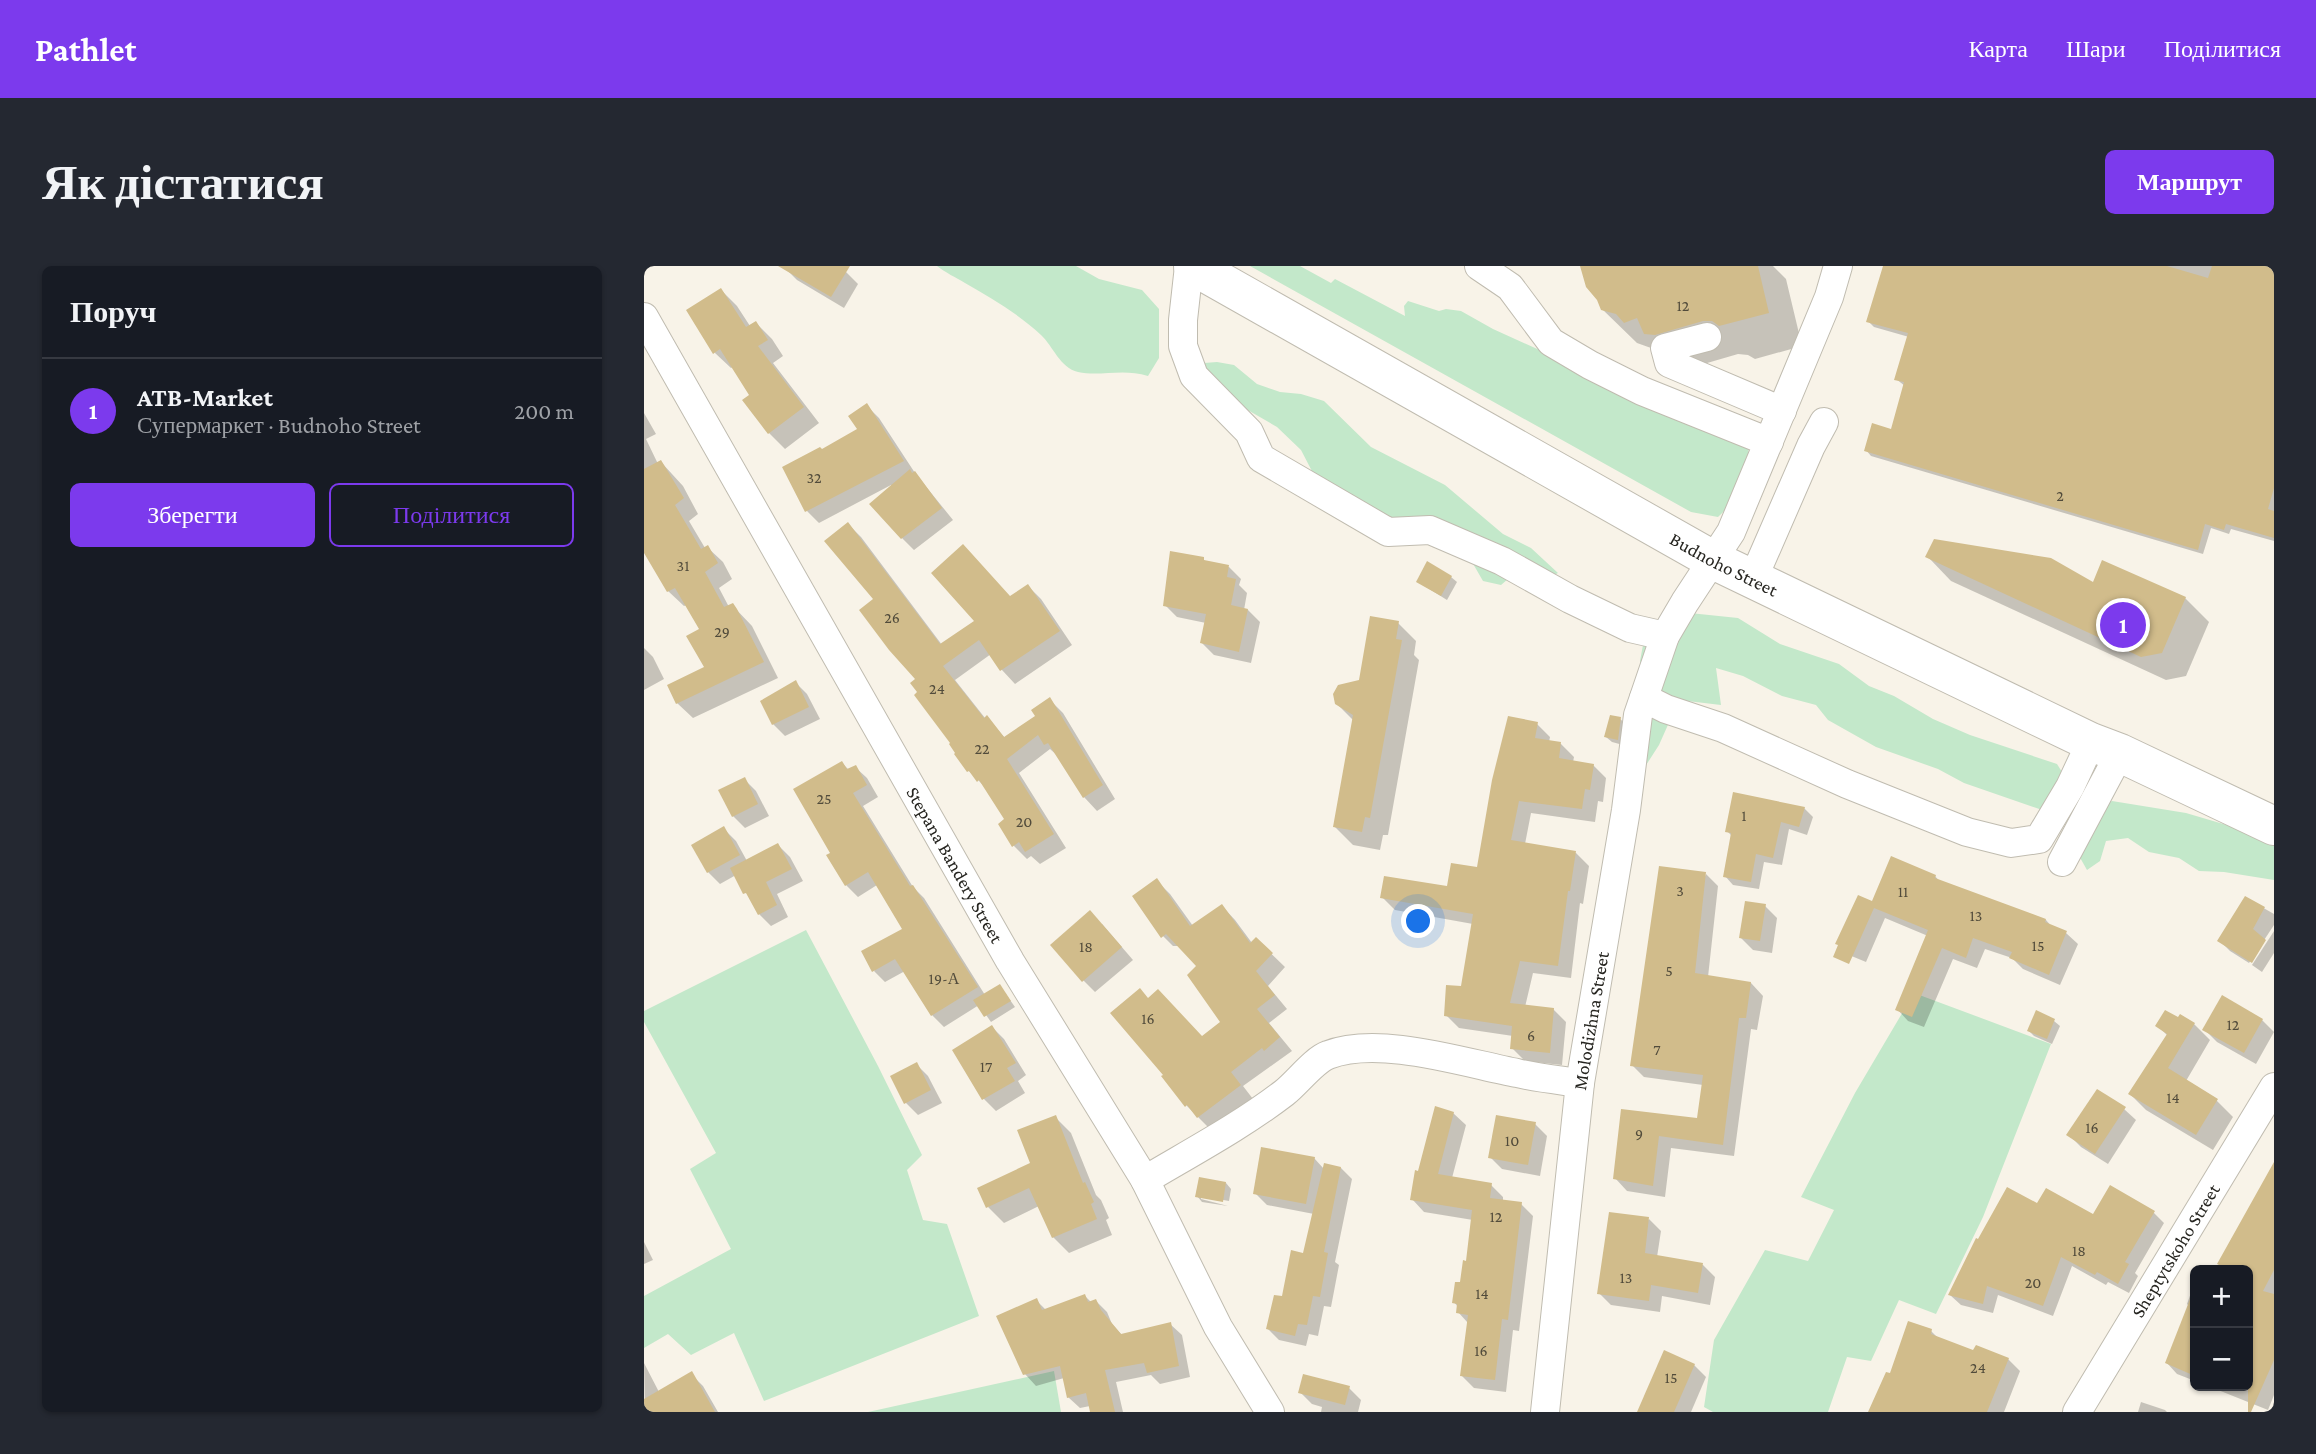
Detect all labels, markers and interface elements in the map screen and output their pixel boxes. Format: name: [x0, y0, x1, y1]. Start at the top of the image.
text: Pathlet: [35, 31, 137, 68]
text: Карта: [1968, 35, 2028, 62]
text: Шари: [2066, 35, 2126, 62]
text: Поділитися: [2164, 35, 2281, 62]
button: Маршрут: [2105, 150, 2274, 214]
text: Як дістатися: [42, 155, 324, 210]
text: Поруч: [70, 295, 157, 328]
house number: 12: [1677, 297, 1690, 314]
text: ATB-Market: [137, 383, 273, 412]
text: 1: [89, 398, 97, 424]
text: 200 m: [514, 398, 574, 424]
text: Супермаркет · Budnoho Street: [137, 412, 421, 438]
house number: 32: [806, 469, 822, 486]
button: Зберегти: [70, 483, 315, 547]
button: Поділитися: [329, 483, 574, 547]
house number: 2: [2056, 487, 2064, 504]
street label: Budnoho Street: [1666, 528, 1782, 601]
house number: 31: [677, 557, 689, 574]
pin: 1: [2100, 599, 2146, 651]
house number: 26: [884, 609, 900, 626]
house number: 29: [714, 623, 730, 640]
house number: 24: [929, 680, 945, 697]
house number: 22: [974, 740, 990, 757]
street label: Stepana Bandery Street: [902, 783, 1008, 947]
house number: 25: [816, 790, 832, 807]
house number: 1: [1741, 807, 1747, 824]
house number: 20: [1016, 813, 1032, 830]
house number: 3: [1676, 882, 1684, 899]
house number: 11: [1898, 883, 1908, 900]
your location: [1401, 904, 1435, 938]
house number: 13: [1970, 907, 1982, 924]
house number: 15: [2032, 937, 2044, 954]
house number: 18: [1079, 938, 1093, 955]
street label: Molodizhna Street: [1569, 949, 1613, 1092]
house number: 5: [1665, 962, 1673, 979]
house number: 19-А: [929, 970, 960, 987]
house number: 16: [1141, 1010, 1155, 1027]
house number: 12: [2227, 1016, 2240, 1033]
house number: 6: [1527, 1027, 1535, 1044]
house number: 7: [1653, 1041, 1661, 1058]
house number: 17: [980, 1058, 993, 1075]
house number: 14: [2166, 1089, 2180, 1106]
house number: 16: [2085, 1119, 2099, 1136]
house number: 9: [1635, 1125, 1643, 1142]
house number: 10: [1505, 1132, 1519, 1149]
street label: Sheptytskoho Street: [2127, 1180, 2224, 1321]
house number: 12: [1490, 1208, 1503, 1225]
house number: 18: [2072, 1242, 2086, 1259]
map controls: [2190, 1265, 2253, 1391]
button: +: [2190, 1265, 2253, 1328]
house number: 13: [1620, 1269, 1632, 1286]
house number: 20: [2025, 1274, 2041, 1291]
house number: 14: [1475, 1285, 1489, 1302]
button: −: [2190, 1328, 2253, 1391]
house number: 16: [1474, 1342, 1488, 1359]
house number: 24: [1970, 1359, 1986, 1376]
house number: 15: [1665, 1369, 1677, 1386]

